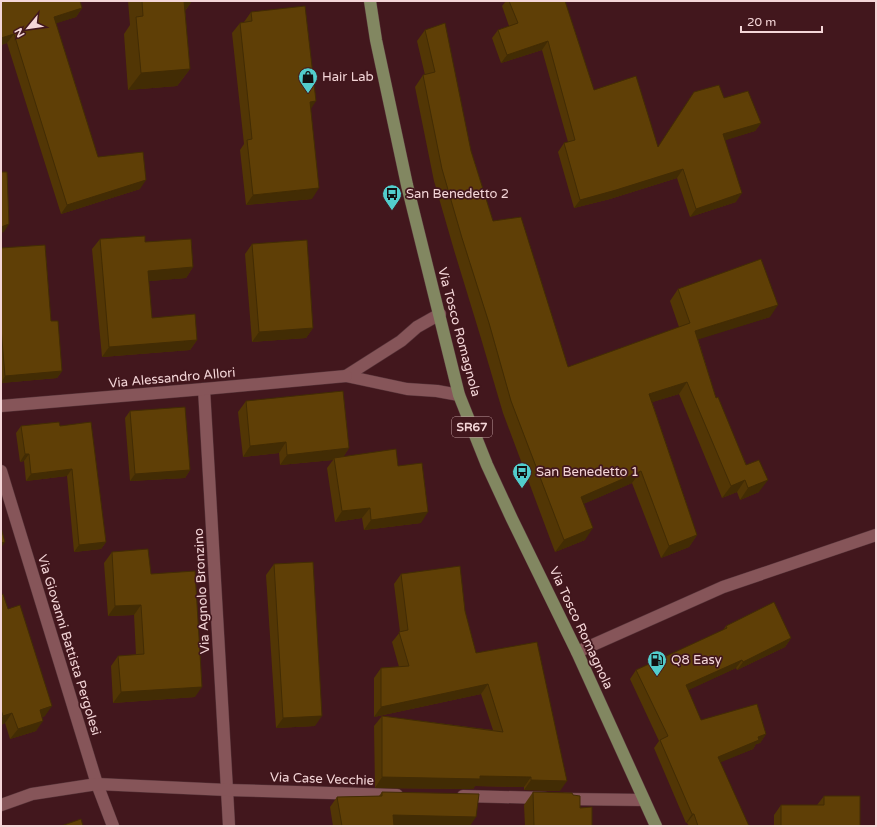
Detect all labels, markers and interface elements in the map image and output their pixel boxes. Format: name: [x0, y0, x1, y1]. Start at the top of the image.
north arrow: [8, 8, 48, 48]
scale bar: [741, 8, 822, 34]
text: 20 m: [747, 15, 776, 29]
text: N: [12, 26, 28, 40]
shop icon: Hair Lab: [297, 66, 319, 94]
place label: Hair Lab: [322, 69, 374, 85]
bus stop icon: San Benedetto 2: [381, 183, 403, 211]
place label: San Benedetto 2: [406, 186, 509, 202]
street label: Via Tosco Romagnola: [434, 266, 484, 398]
street label: Via Alessandro Allori: [108, 364, 236, 392]
road number: SR67: [452, 417, 492, 437]
bus stop icon: San Benedetto 1: [511, 461, 533, 489]
place label: San Benedetto 1: [536, 464, 639, 480]
street label: Via Agnolo Bronzino: [191, 528, 213, 654]
street label: Via Giovanni Battista Pergolesi: [34, 553, 104, 737]
street label: Via Tosco Romagnola: [546, 564, 616, 692]
fuel station icon: Q8 Easy: [646, 649, 668, 677]
place label: Q8 Easy: [671, 652, 722, 668]
street label: Via Case Vecchie: [270, 769, 374, 789]

